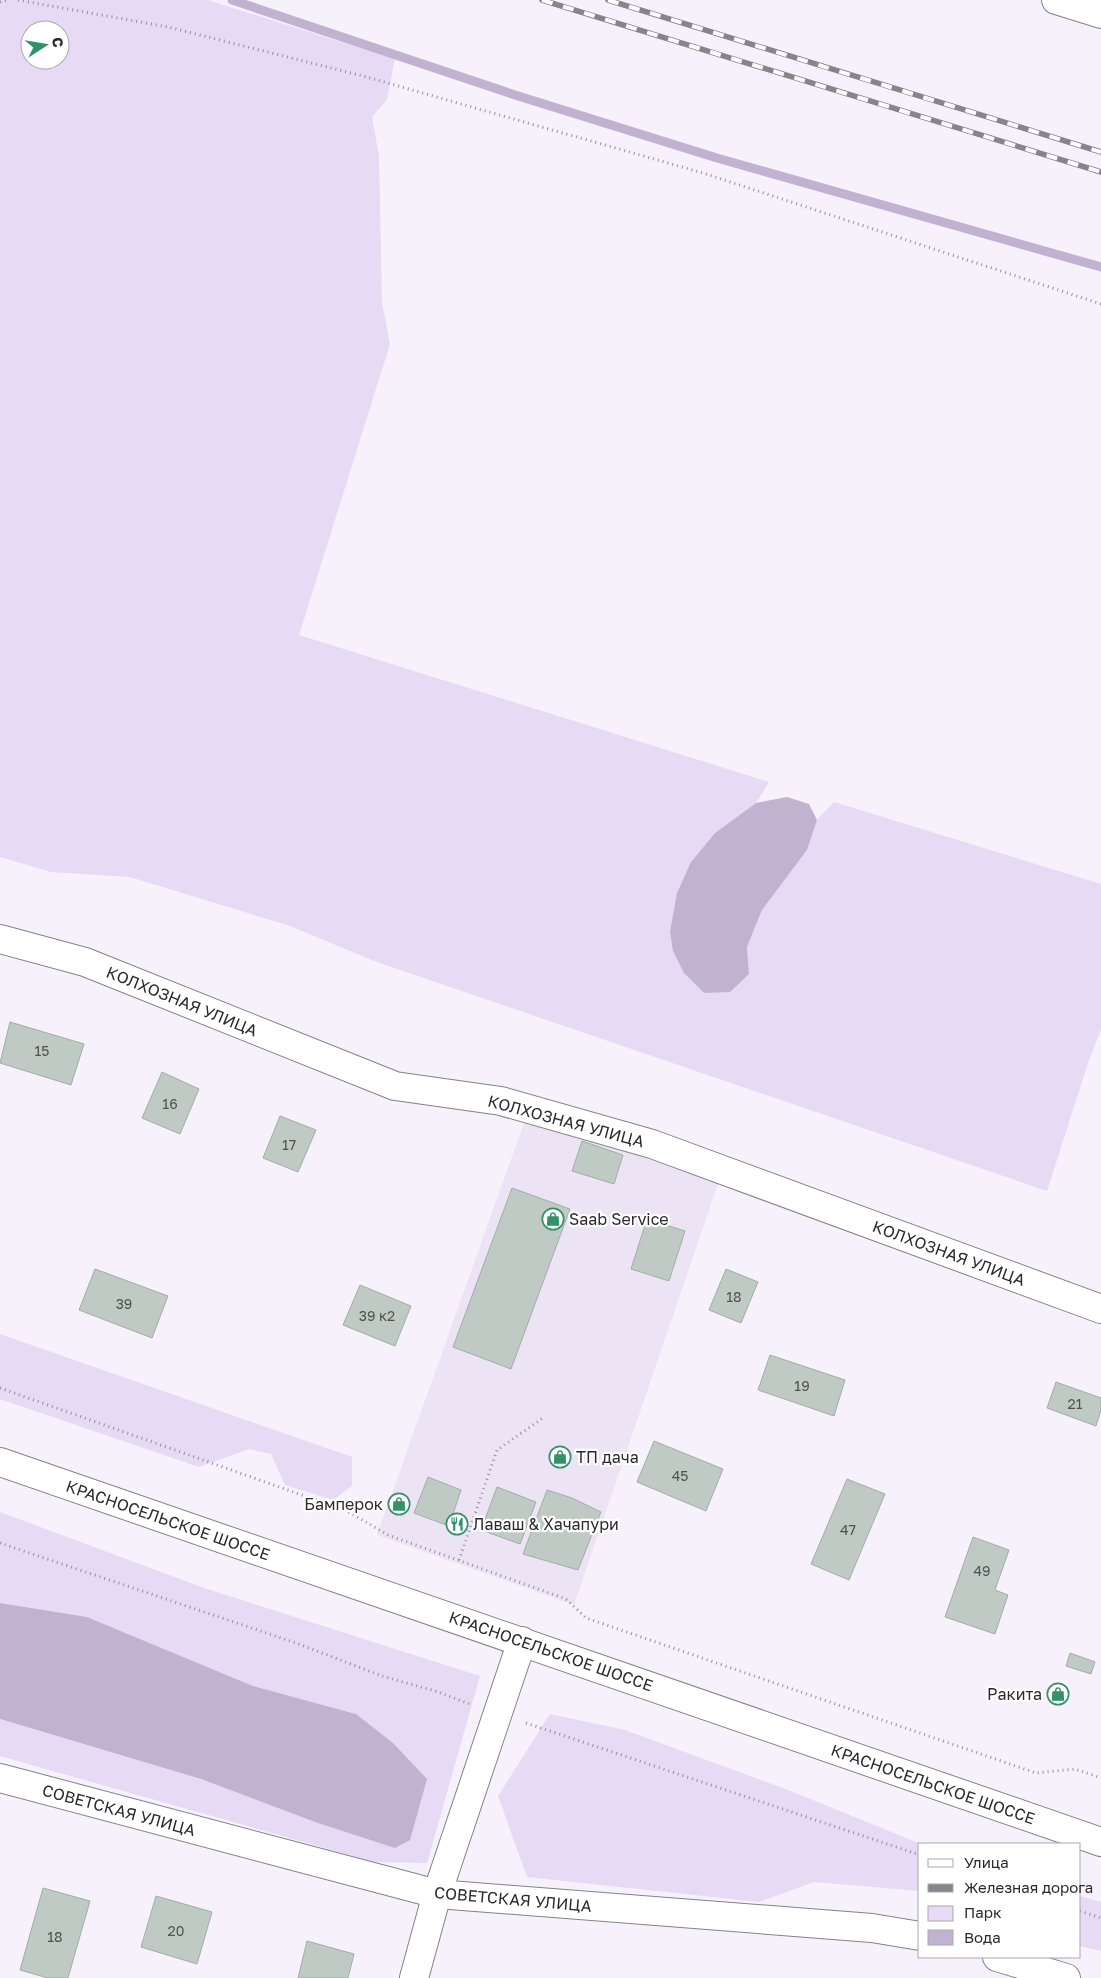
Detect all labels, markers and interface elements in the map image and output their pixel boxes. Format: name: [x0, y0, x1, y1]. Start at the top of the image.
north arrow: [20, 20, 70, 70]
text: С: [49, 36, 68, 49]
street label: КОЛХОЗНАЯ УЛИЦА: [104, 962, 261, 1041]
house number: 15: [35, 1042, 49, 1059]
street label: КОЛХОЗНАЯ УЛИЦА: [486, 1090, 647, 1152]
house number: 16: [162, 1095, 178, 1112]
house number: 17: [282, 1136, 296, 1153]
shop icon: Saab Service: [541, 1207, 565, 1231]
place label: Saab Service: [569, 1209, 669, 1229]
street label: КОЛХОЗНАЯ УЛИЦА: [870, 1216, 1028, 1290]
house number: 18: [726, 1288, 742, 1305]
house number: 39: [116, 1295, 132, 1312]
house number: 39 к2: [359, 1307, 395, 1324]
house number: 19: [794, 1377, 810, 1394]
house number: 21: [1068, 1395, 1083, 1412]
shop icon: ТП дача: [548, 1445, 572, 1469]
place label: ТП дача: [576, 1447, 639, 1467]
house number: 45: [672, 1467, 688, 1484]
street label: КРАСНОСЕЛЬСКОЕ ШОССЕ: [63, 1476, 273, 1564]
shop icon: Бамперок: [387, 1492, 411, 1516]
place label: Бамперок: [304, 1494, 383, 1514]
restaurant icon: Лаваш & Хачапури: [445, 1512, 469, 1536]
place label: Лаваш & Хачапури: [473, 1514, 619, 1534]
house number: 47: [840, 1521, 856, 1538]
house number: 49: [973, 1562, 991, 1579]
street label: КРАСНОСЕЛЬСКОЕ ШОССЕ: [446, 1607, 656, 1695]
shop icon: Ракита: [1046, 1682, 1070, 1706]
place label: Ракита: [987, 1684, 1042, 1704]
street label: КРАСНОСЕЛЬСКОЕ ШОССЕ: [828, 1740, 1038, 1828]
street label: СОВЕТСКАЯ УЛИЦА: [40, 1780, 198, 1840]
legend: [918, 1843, 1081, 1958]
text: Улица: [964, 1853, 1009, 1871]
text: Железная дорога: [964, 1878, 1093, 1896]
street label: СОВЕТСКАЯ УЛИЦА: [434, 1882, 593, 1916]
text: Парк: [964, 1903, 1002, 1921]
house number: 20: [168, 1922, 184, 1939]
house number: 18: [47, 1928, 63, 1945]
text: Вода: [964, 1928, 1001, 1946]

